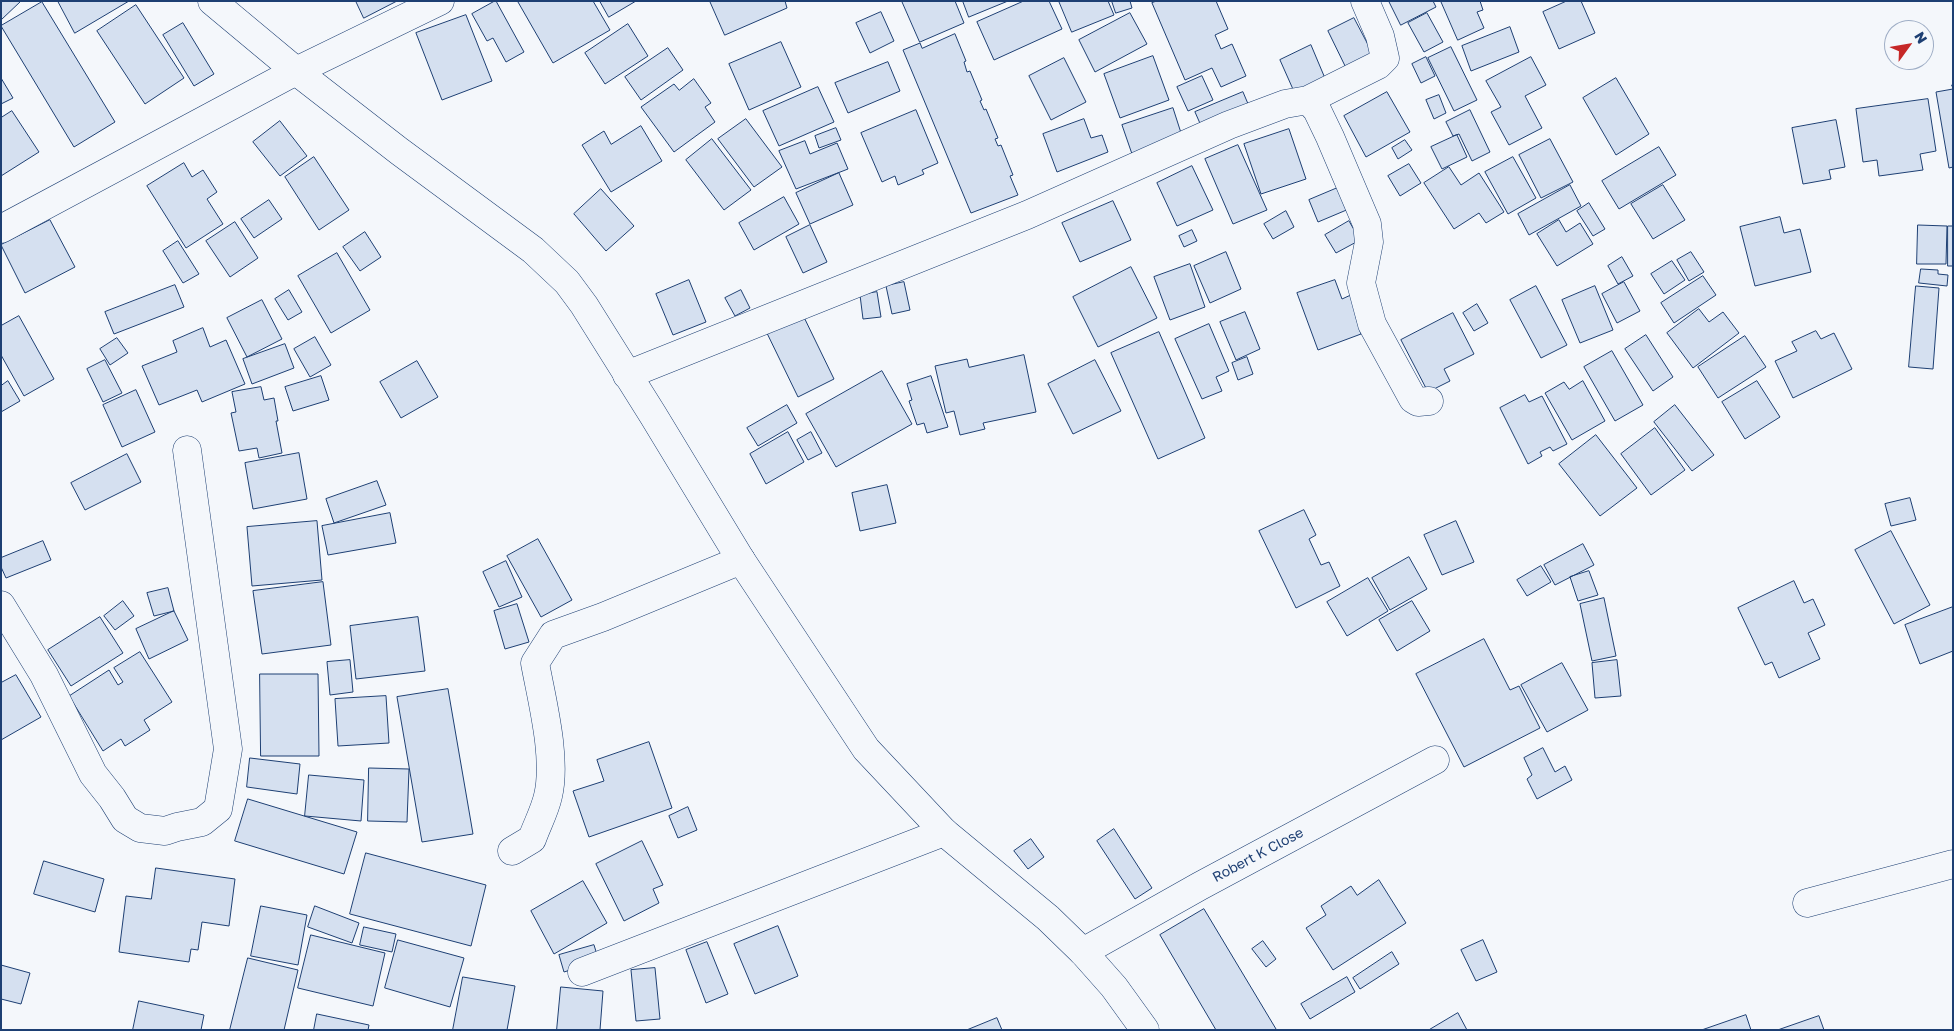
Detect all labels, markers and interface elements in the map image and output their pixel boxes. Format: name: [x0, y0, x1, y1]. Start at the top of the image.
north arrow: [1884, 20, 1934, 70]
text: N: [1911, 28, 1931, 46]
street label: Robert K Close: [1210, 824, 1306, 886]

